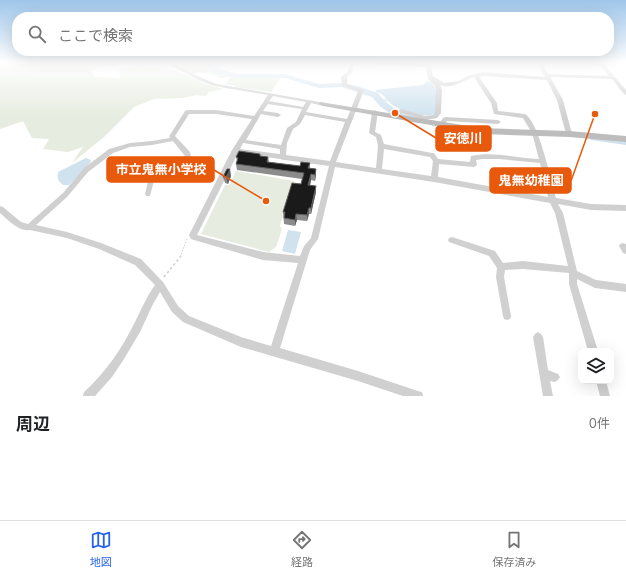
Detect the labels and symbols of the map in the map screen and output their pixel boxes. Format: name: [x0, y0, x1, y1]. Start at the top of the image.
callout: 安徳川: [436, 126, 491, 151]
text: 安徳川: [443, 130, 483, 146]
callout: 市立鬼無小学校: [107, 157, 214, 182]
text: 市立鬼無小学校: [115, 161, 207, 177]
callout: 鬼無幼稚園: [490, 168, 571, 193]
text: 鬼無幼稚園: [498, 172, 564, 188]

